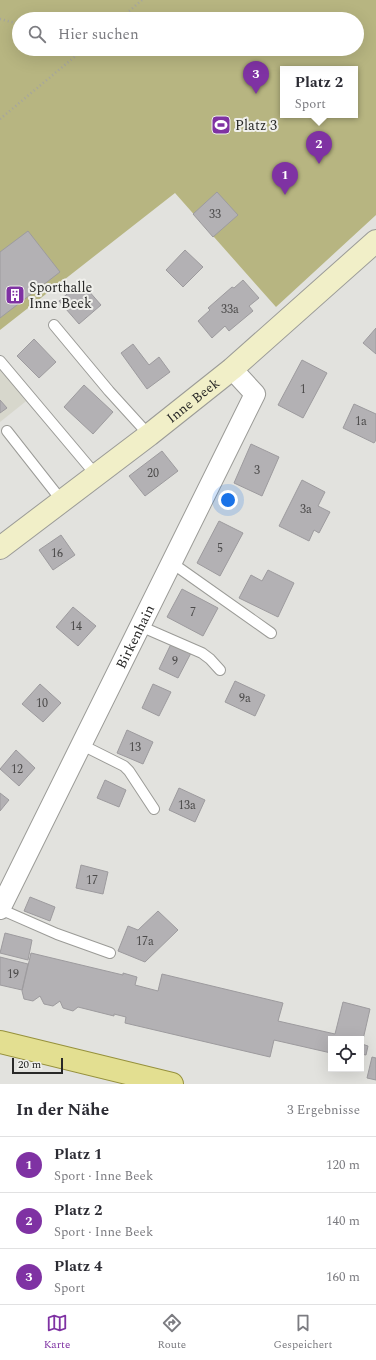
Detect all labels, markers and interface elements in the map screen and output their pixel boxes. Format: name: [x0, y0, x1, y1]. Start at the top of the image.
search box: [12, 12, 364, 56]
icon: search: [26, 23, 48, 45]
text: Hier suchen: [58, 23, 139, 46]
pin: 3: [243, 61, 269, 94]
popup: [280, 66, 358, 118]
text: Platz 2: [295, 71, 343, 94]
text: Sport: [295, 94, 326, 114]
sports icon: Platz 3: [210, 114, 232, 136]
place label: Platz 3: [235, 115, 277, 136]
pin: 2: [306, 131, 332, 164]
pin: 1: [272, 162, 298, 195]
house number: 33: [209, 205, 221, 224]
place label: Sporthalle Inne Beek: [29, 277, 93, 314]
building icon: Sporthalle Inne Beek: [4, 284, 26, 306]
house number: 33a: [221, 300, 239, 319]
street label: Inne Beek: [162, 372, 224, 428]
house number: 1: [300, 380, 306, 399]
house number: 1a: [355, 412, 367, 431]
house number: 3: [254, 461, 260, 480]
house number: 20: [147, 464, 159, 483]
your location: [218, 490, 238, 510]
house number: 3a: [300, 500, 312, 519]
house number: 5: [217, 539, 223, 558]
house number: 16: [51, 544, 63, 563]
street label: Birkenhain: [110, 601, 160, 672]
house number: 7: [190, 603, 196, 622]
house number: 14: [70, 617, 82, 636]
house number: 9: [172, 652, 178, 671]
house number: 9a: [239, 689, 251, 708]
house number: 10: [36, 694, 48, 713]
house number: 13: [129, 738, 141, 757]
house number: 12: [11, 760, 23, 779]
house number: 13a: [178, 796, 196, 815]
house number: 17: [86, 871, 98, 890]
house number: 17a: [136, 932, 154, 951]
house number: 19: [7, 965, 19, 984]
map controls: [328, 1036, 364, 1072]
button: locate: [328, 1036, 364, 1072]
scale bar: [12, 1056, 63, 1075]
text: 20 m: [18, 1056, 41, 1073]
text: In der Nähe: [16, 1097, 109, 1123]
text: 3 Ergebnisse: [287, 1100, 360, 1120]
text: Platz 1: [54, 1143, 102, 1166]
text: 1: [25, 1155, 33, 1175]
text: 120 m: [326, 1155, 360, 1175]
text: Sport · Inne Beek: [54, 1166, 153, 1186]
text: Platz 2: [54, 1199, 102, 1222]
text: 2: [25, 1211, 33, 1231]
text: 140 m: [326, 1211, 360, 1231]
text: Sport · Inne Beek: [54, 1222, 153, 1242]
text: Platz 4: [54, 1255, 102, 1278]
text: 3: [25, 1267, 33, 1287]
text: 160 m: [326, 1267, 360, 1287]
text: Sport: [54, 1278, 85, 1298]
tab: Karte: [44, 1312, 70, 1353]
tab: Route: [158, 1312, 186, 1353]
tab: Gespeichert: [274, 1312, 332, 1353]

